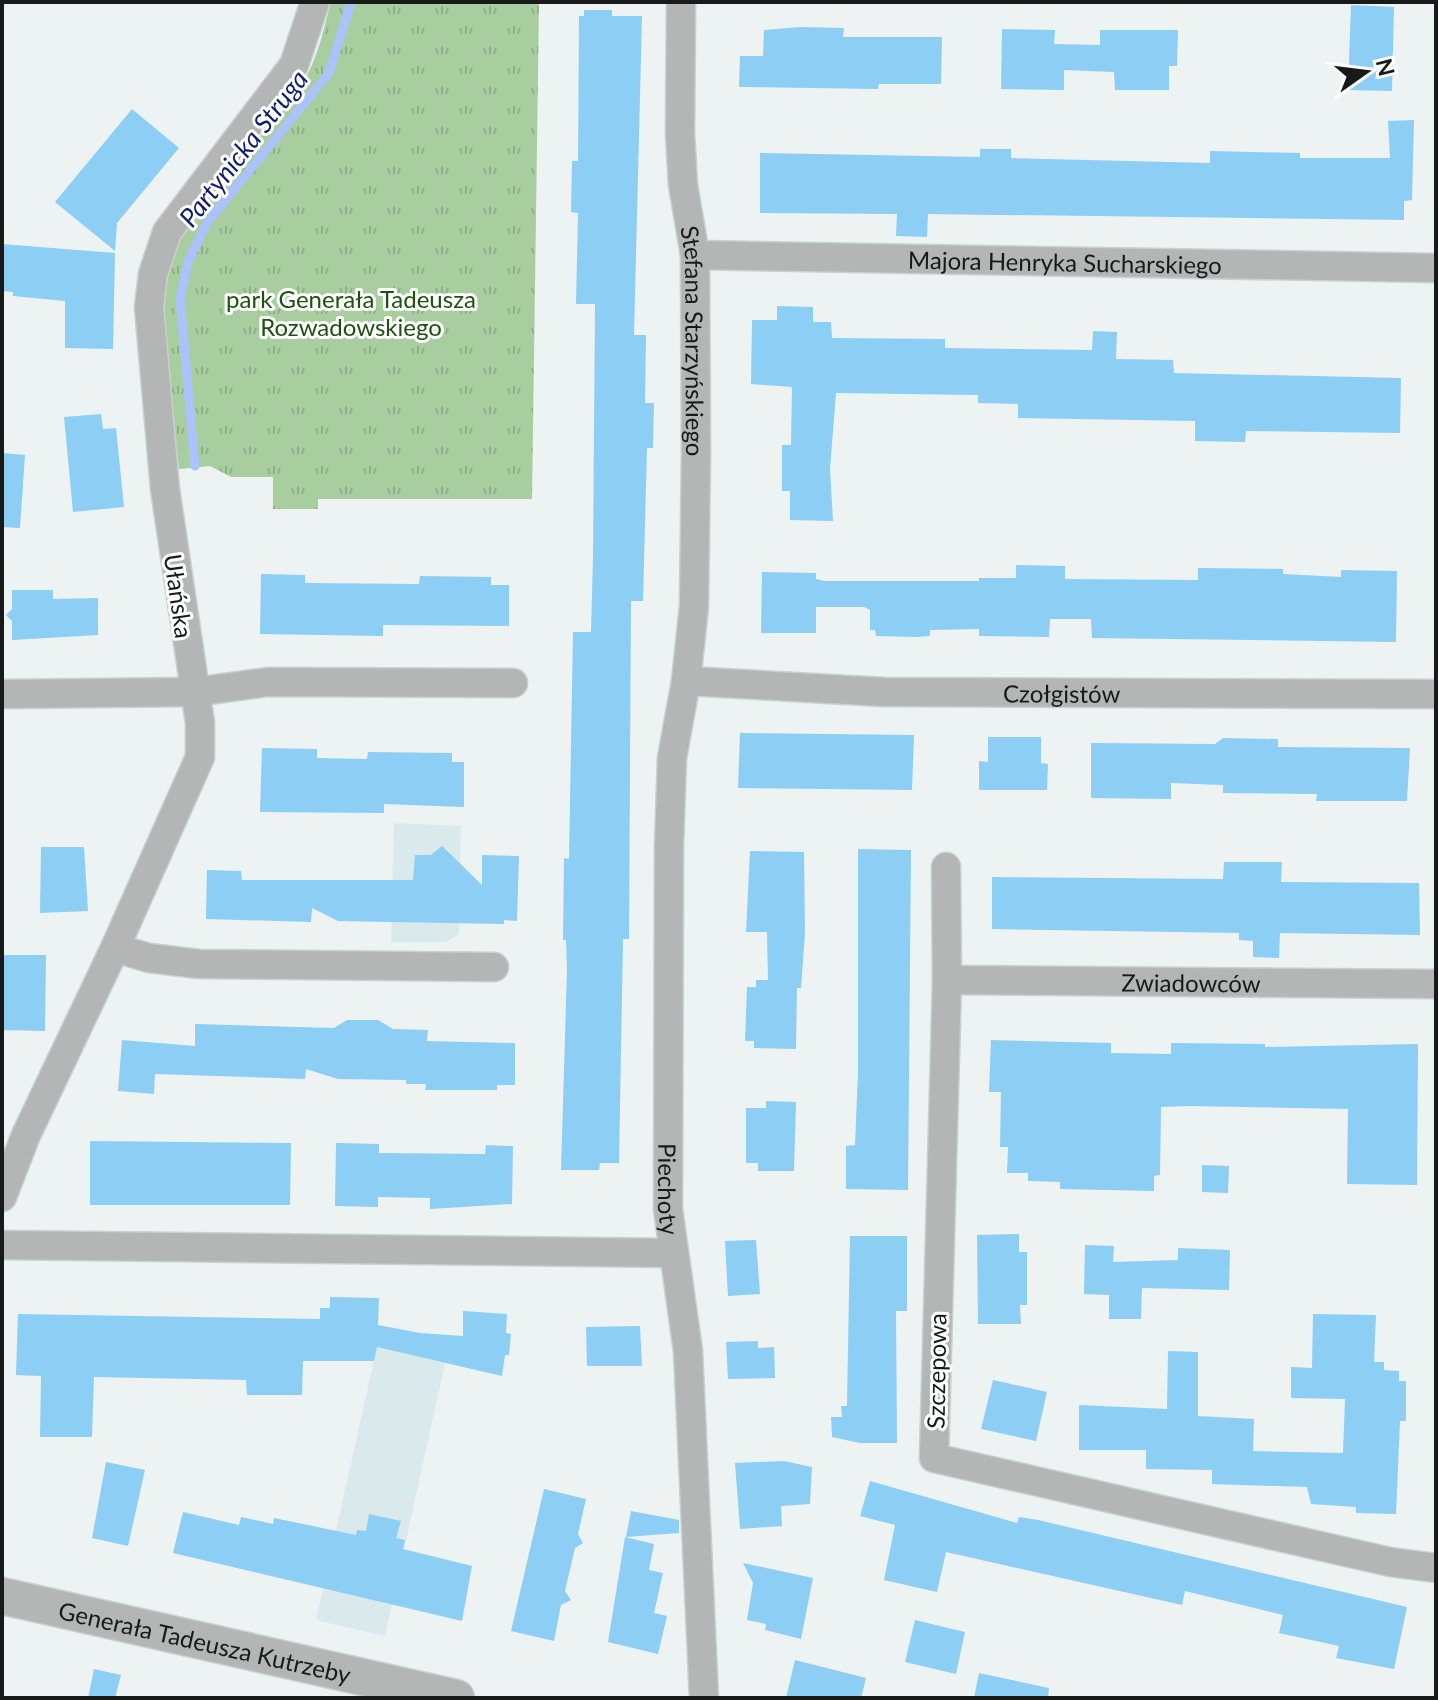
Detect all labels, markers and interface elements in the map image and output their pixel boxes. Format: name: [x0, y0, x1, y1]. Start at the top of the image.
north arrow: [1326, 32, 1406, 112]
text: N: [1371, 56, 1401, 79]
water label: Partynicka Struga: [172, 63, 314, 233]
street label: Stefana Starzyńskiego: [676, 223, 711, 456]
street label: Majora Henryka Sucharskiego: [908, 244, 1222, 279]
park label: park Generała Tadeusza Rozwadowskiego: [226, 284, 476, 341]
street label: Ułańska: [159, 552, 199, 640]
street label: Czołgistów: [1003, 678, 1120, 707]
street label: Zwiadowców: [1121, 967, 1261, 997]
street label: Piechoty: [653, 1143, 686, 1238]
street label: Szczepowa: [920, 1313, 952, 1429]
street label: Generała Tadeusza Kutrzeby: [56, 1595, 354, 1689]

